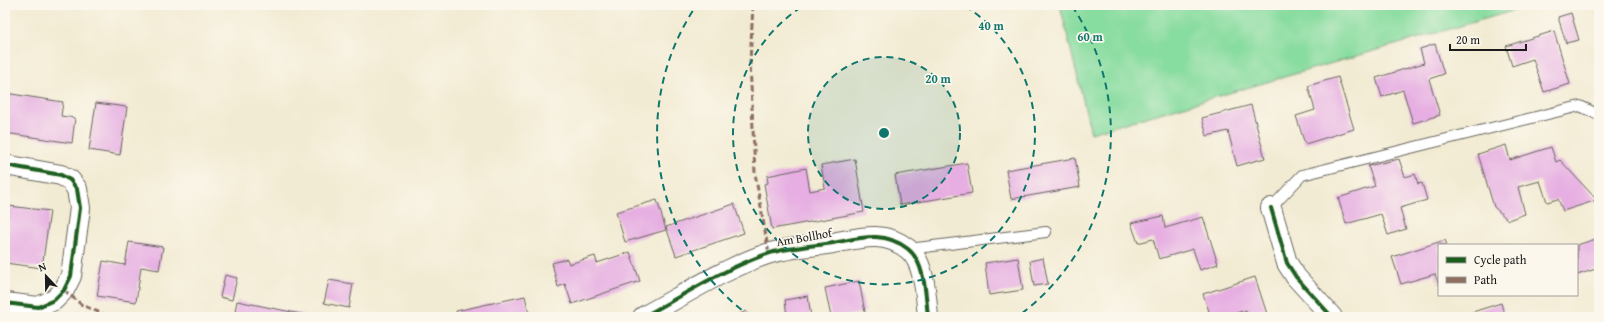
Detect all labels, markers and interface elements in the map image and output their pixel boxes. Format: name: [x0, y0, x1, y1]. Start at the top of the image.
text: 40 m: [978, 17, 1004, 34]
scale bar: [1450, 26, 1526, 52]
text: 60 m: [1077, 28, 1103, 45]
text: 20 m: [1456, 31, 1480, 48]
text: 20 m: [925, 70, 951, 87]
centre of rings: [877, 126, 891, 140]
street label: Am Bollhof: [775, 224, 834, 250]
legend: [1438, 244, 1578, 296]
text: Cycle path: [1474, 251, 1527, 268]
north arrow: [26, 256, 66, 296]
text: N: [36, 258, 49, 276]
text: Path: [1474, 271, 1497, 288]

